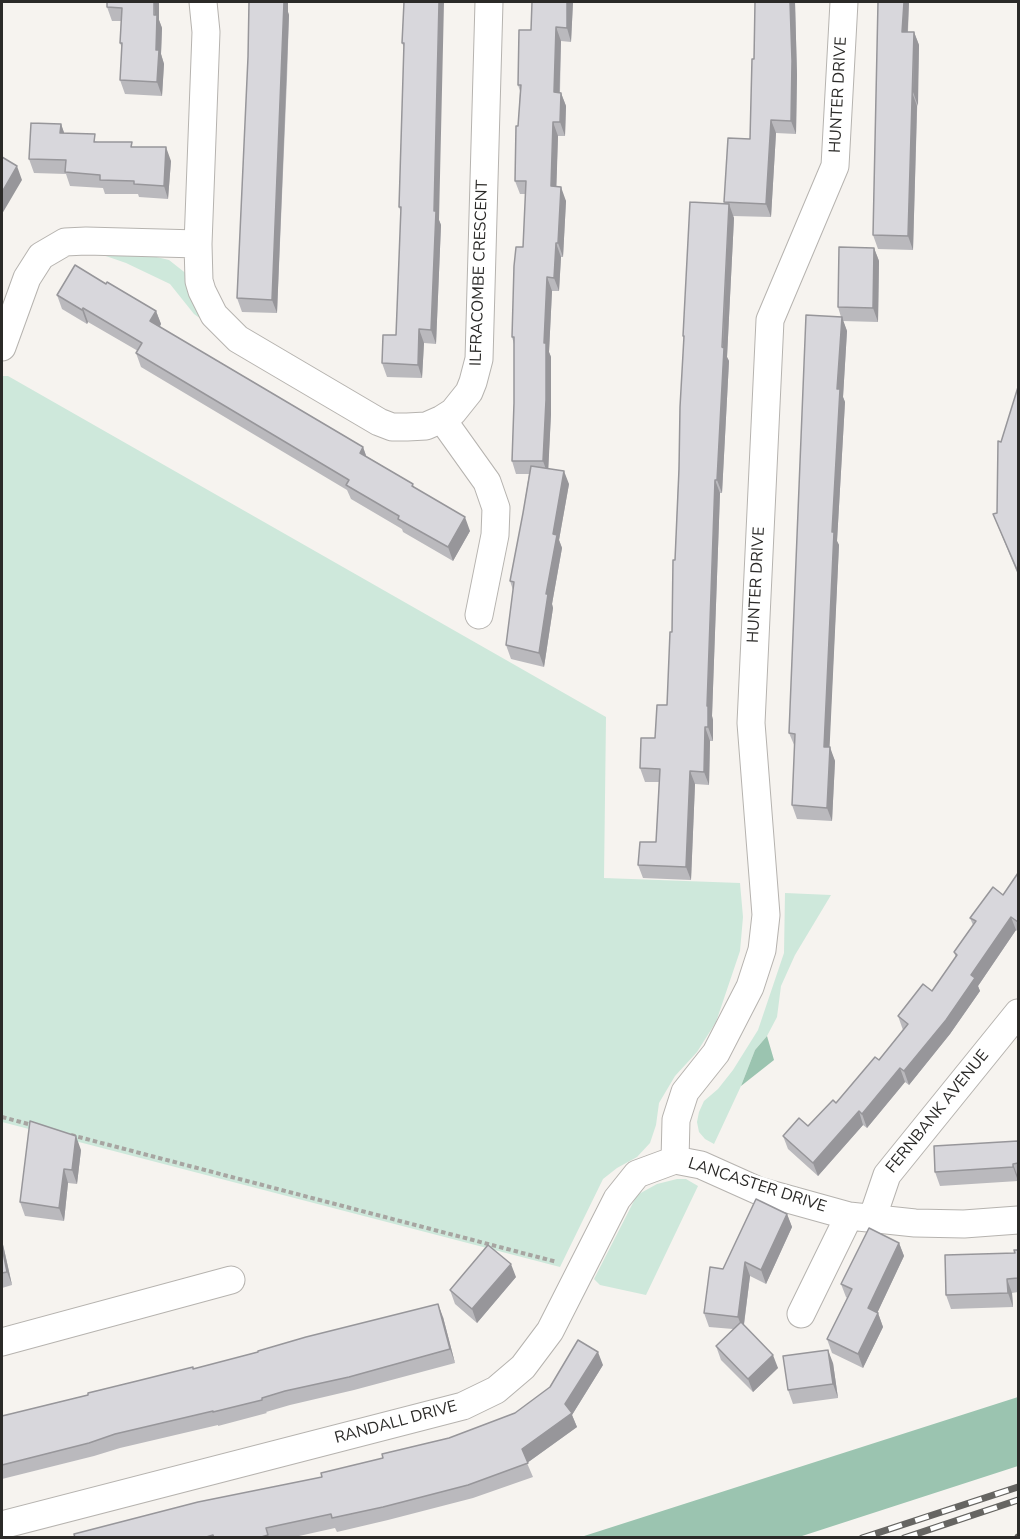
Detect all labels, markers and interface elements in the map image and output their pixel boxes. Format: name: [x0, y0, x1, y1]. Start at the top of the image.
street label: HUNTER DRIVE: [826, 36, 852, 154]
street label: ILFRACOMBE CRESCENT: [467, 180, 493, 366]
street label: HUNTER DRIVE: [744, 526, 770, 644]
street label: FERNBANK AVENUE: [882, 1047, 994, 1177]
street label: LANCASTER DRIVE: [685, 1155, 829, 1217]
street label: RANDALL DRIVE: [333, 1397, 459, 1449]

